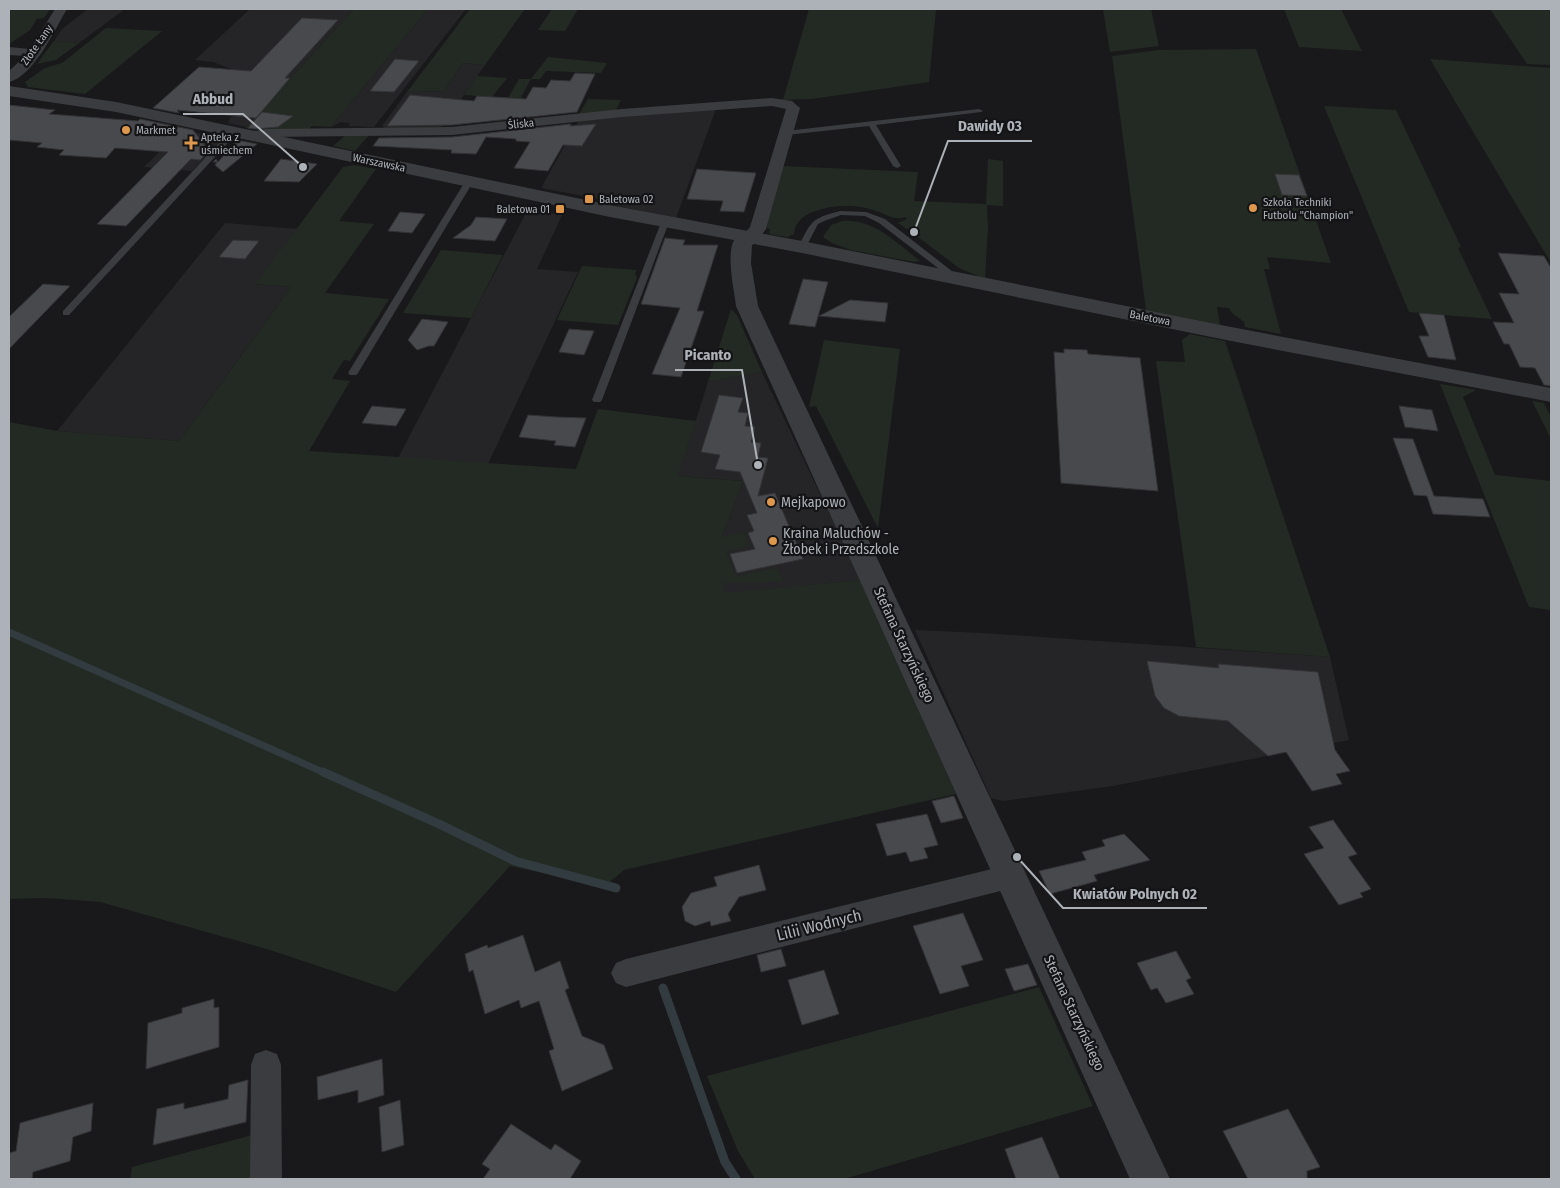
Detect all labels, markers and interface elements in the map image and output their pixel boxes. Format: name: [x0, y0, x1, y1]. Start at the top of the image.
street label: Złote Łany: [18, 22, 56, 68]
callout: Abbud: [183, 84, 243, 114]
text: Abbud: [192, 90, 233, 108]
callout: Dawidy 03: [948, 111, 1032, 141]
street label: Śliska: [507, 115, 535, 132]
text: Dawidy 03: [958, 117, 1022, 135]
marker: Markmet: [120, 124, 132, 136]
place label: Markmet: [136, 124, 176, 137]
place label: Apteka z uśmiechem: [201, 131, 253, 157]
marker: Apteka z uśmiechem: [185, 137, 197, 149]
street label: Warszawska: [351, 151, 407, 175]
marker: Baletowa 02: [583, 193, 595, 205]
place label: Baletowa 02: [599, 193, 653, 206]
place label: Szkoła Techniki Futbolu "Champion": [1263, 196, 1353, 222]
marker: Szkoła Techniki Futbolu "Champion": [1247, 202, 1259, 214]
place label: Baletowa 01: [496, 203, 550, 216]
marker: Baletowa 01: [554, 203, 566, 215]
street label: Baletowa: [1129, 308, 1171, 328]
callout: Picanto: [675, 340, 742, 370]
text: Picanto: [685, 346, 731, 364]
place label: Mejkapowo: [781, 494, 846, 511]
marker: Mejkapowo: [765, 496, 777, 508]
place label: Kraina Maluchów - Żłobek i Przedszkole: [783, 525, 899, 558]
marker: Kraina Maluchów - Żłobek i Przedszkole: [767, 535, 779, 547]
street label: Stefana Starzyńskiego: [870, 585, 938, 705]
callout: Kwiatów Polnych 02: [1063, 878, 1207, 908]
text: Kwiatów Polnych 02: [1073, 885, 1197, 903]
street label: Lilii Wodnych: [775, 905, 863, 945]
street label: Stefana Starzyńskiego: [1040, 953, 1108, 1073]

